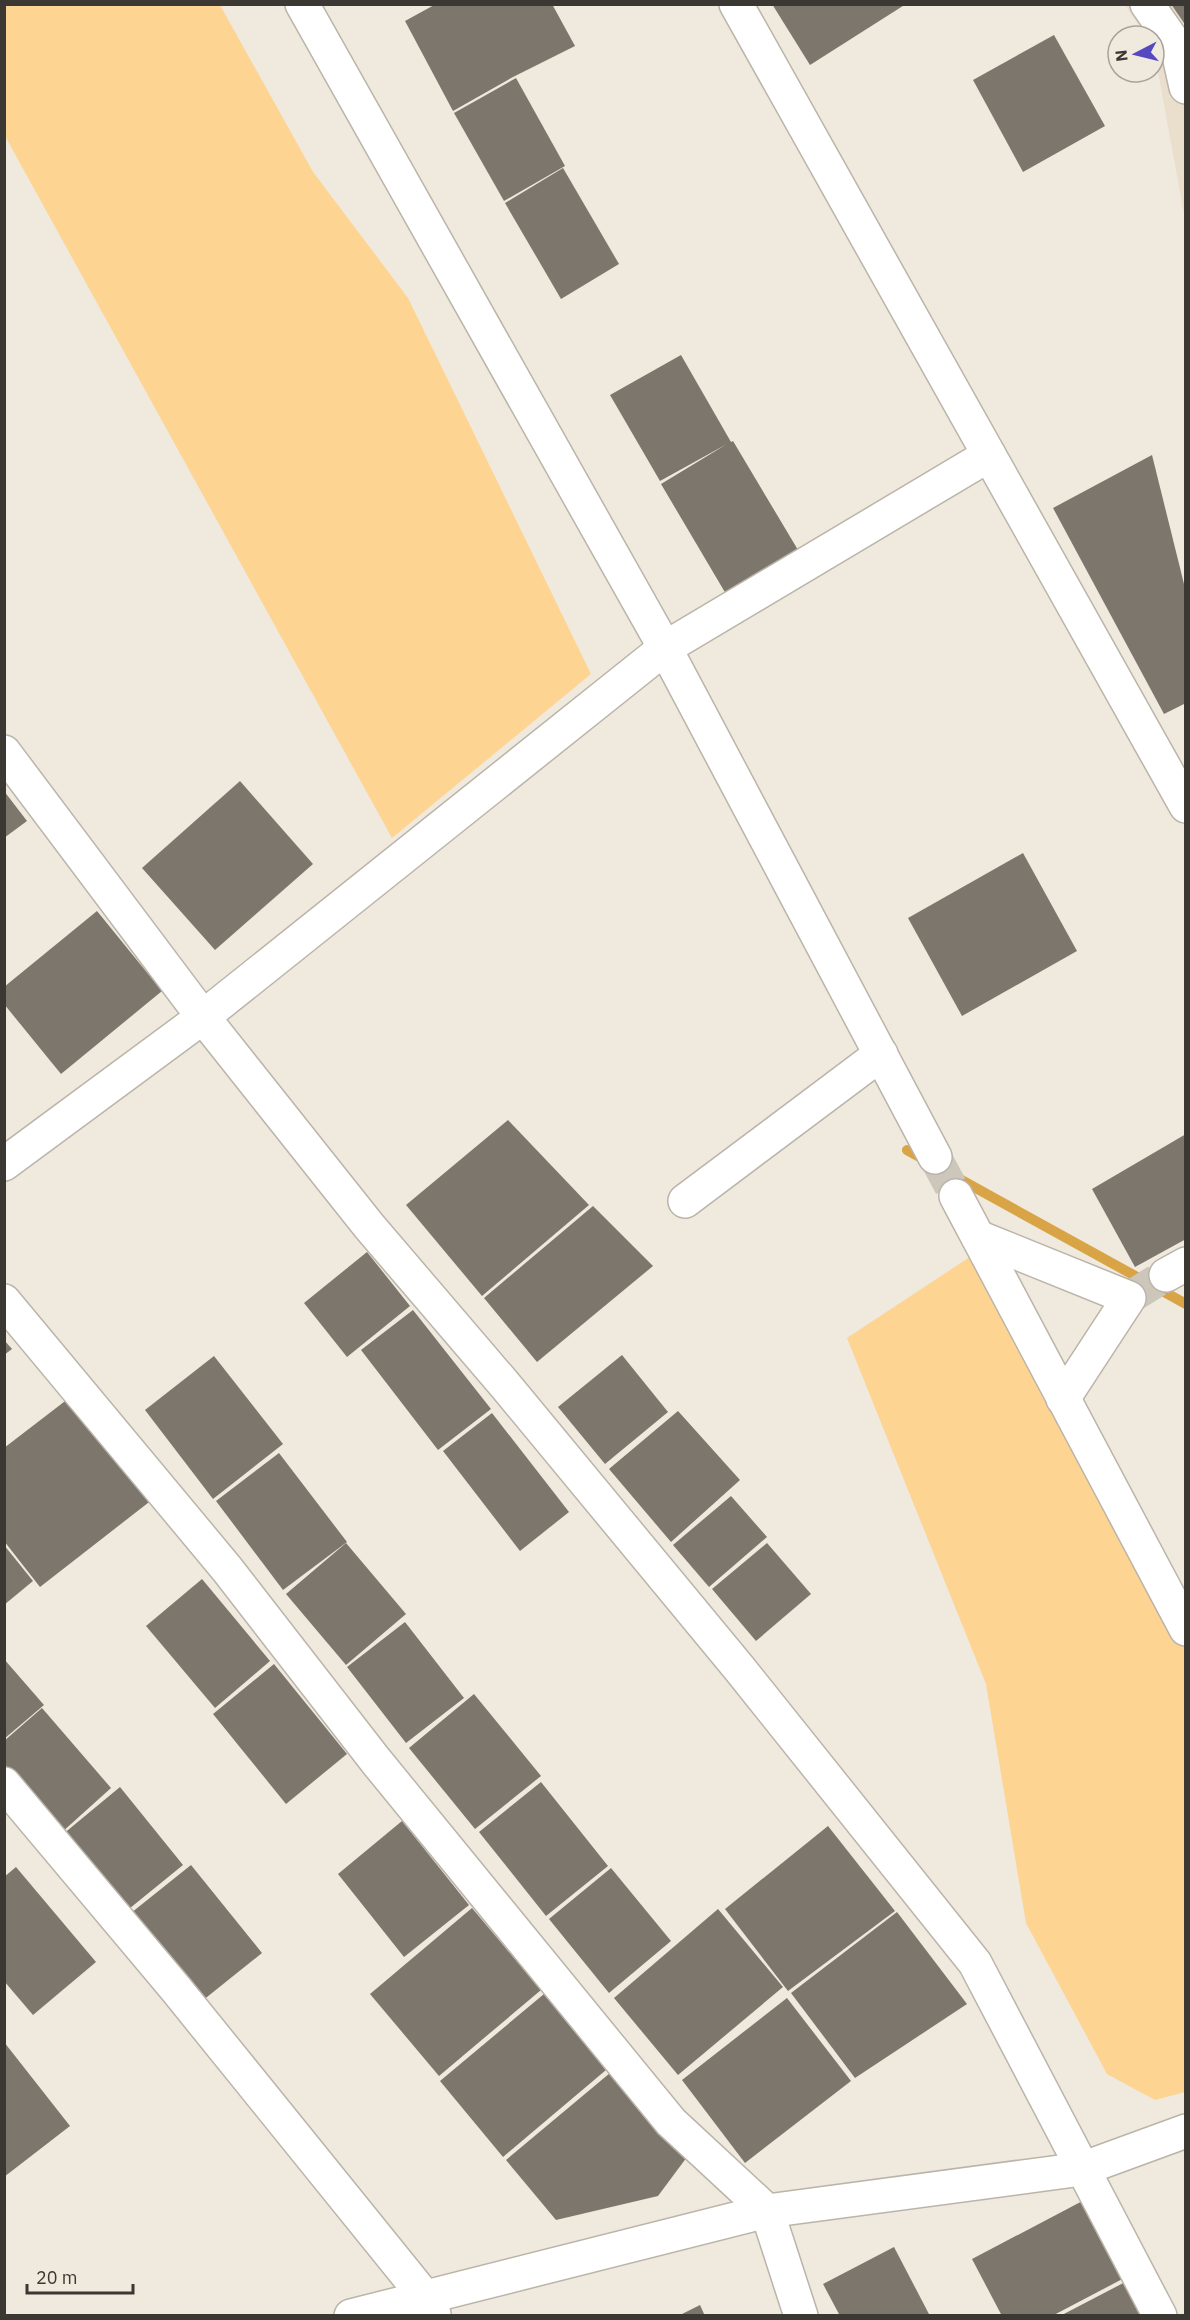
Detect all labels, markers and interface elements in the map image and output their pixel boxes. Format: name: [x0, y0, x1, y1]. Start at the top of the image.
north arrow: [1106, 24, 1166, 84]
text: N: [1110, 49, 1132, 63]
scale bar: [27, 2257, 134, 2295]
text: 20 m: [36, 2266, 78, 2289]

